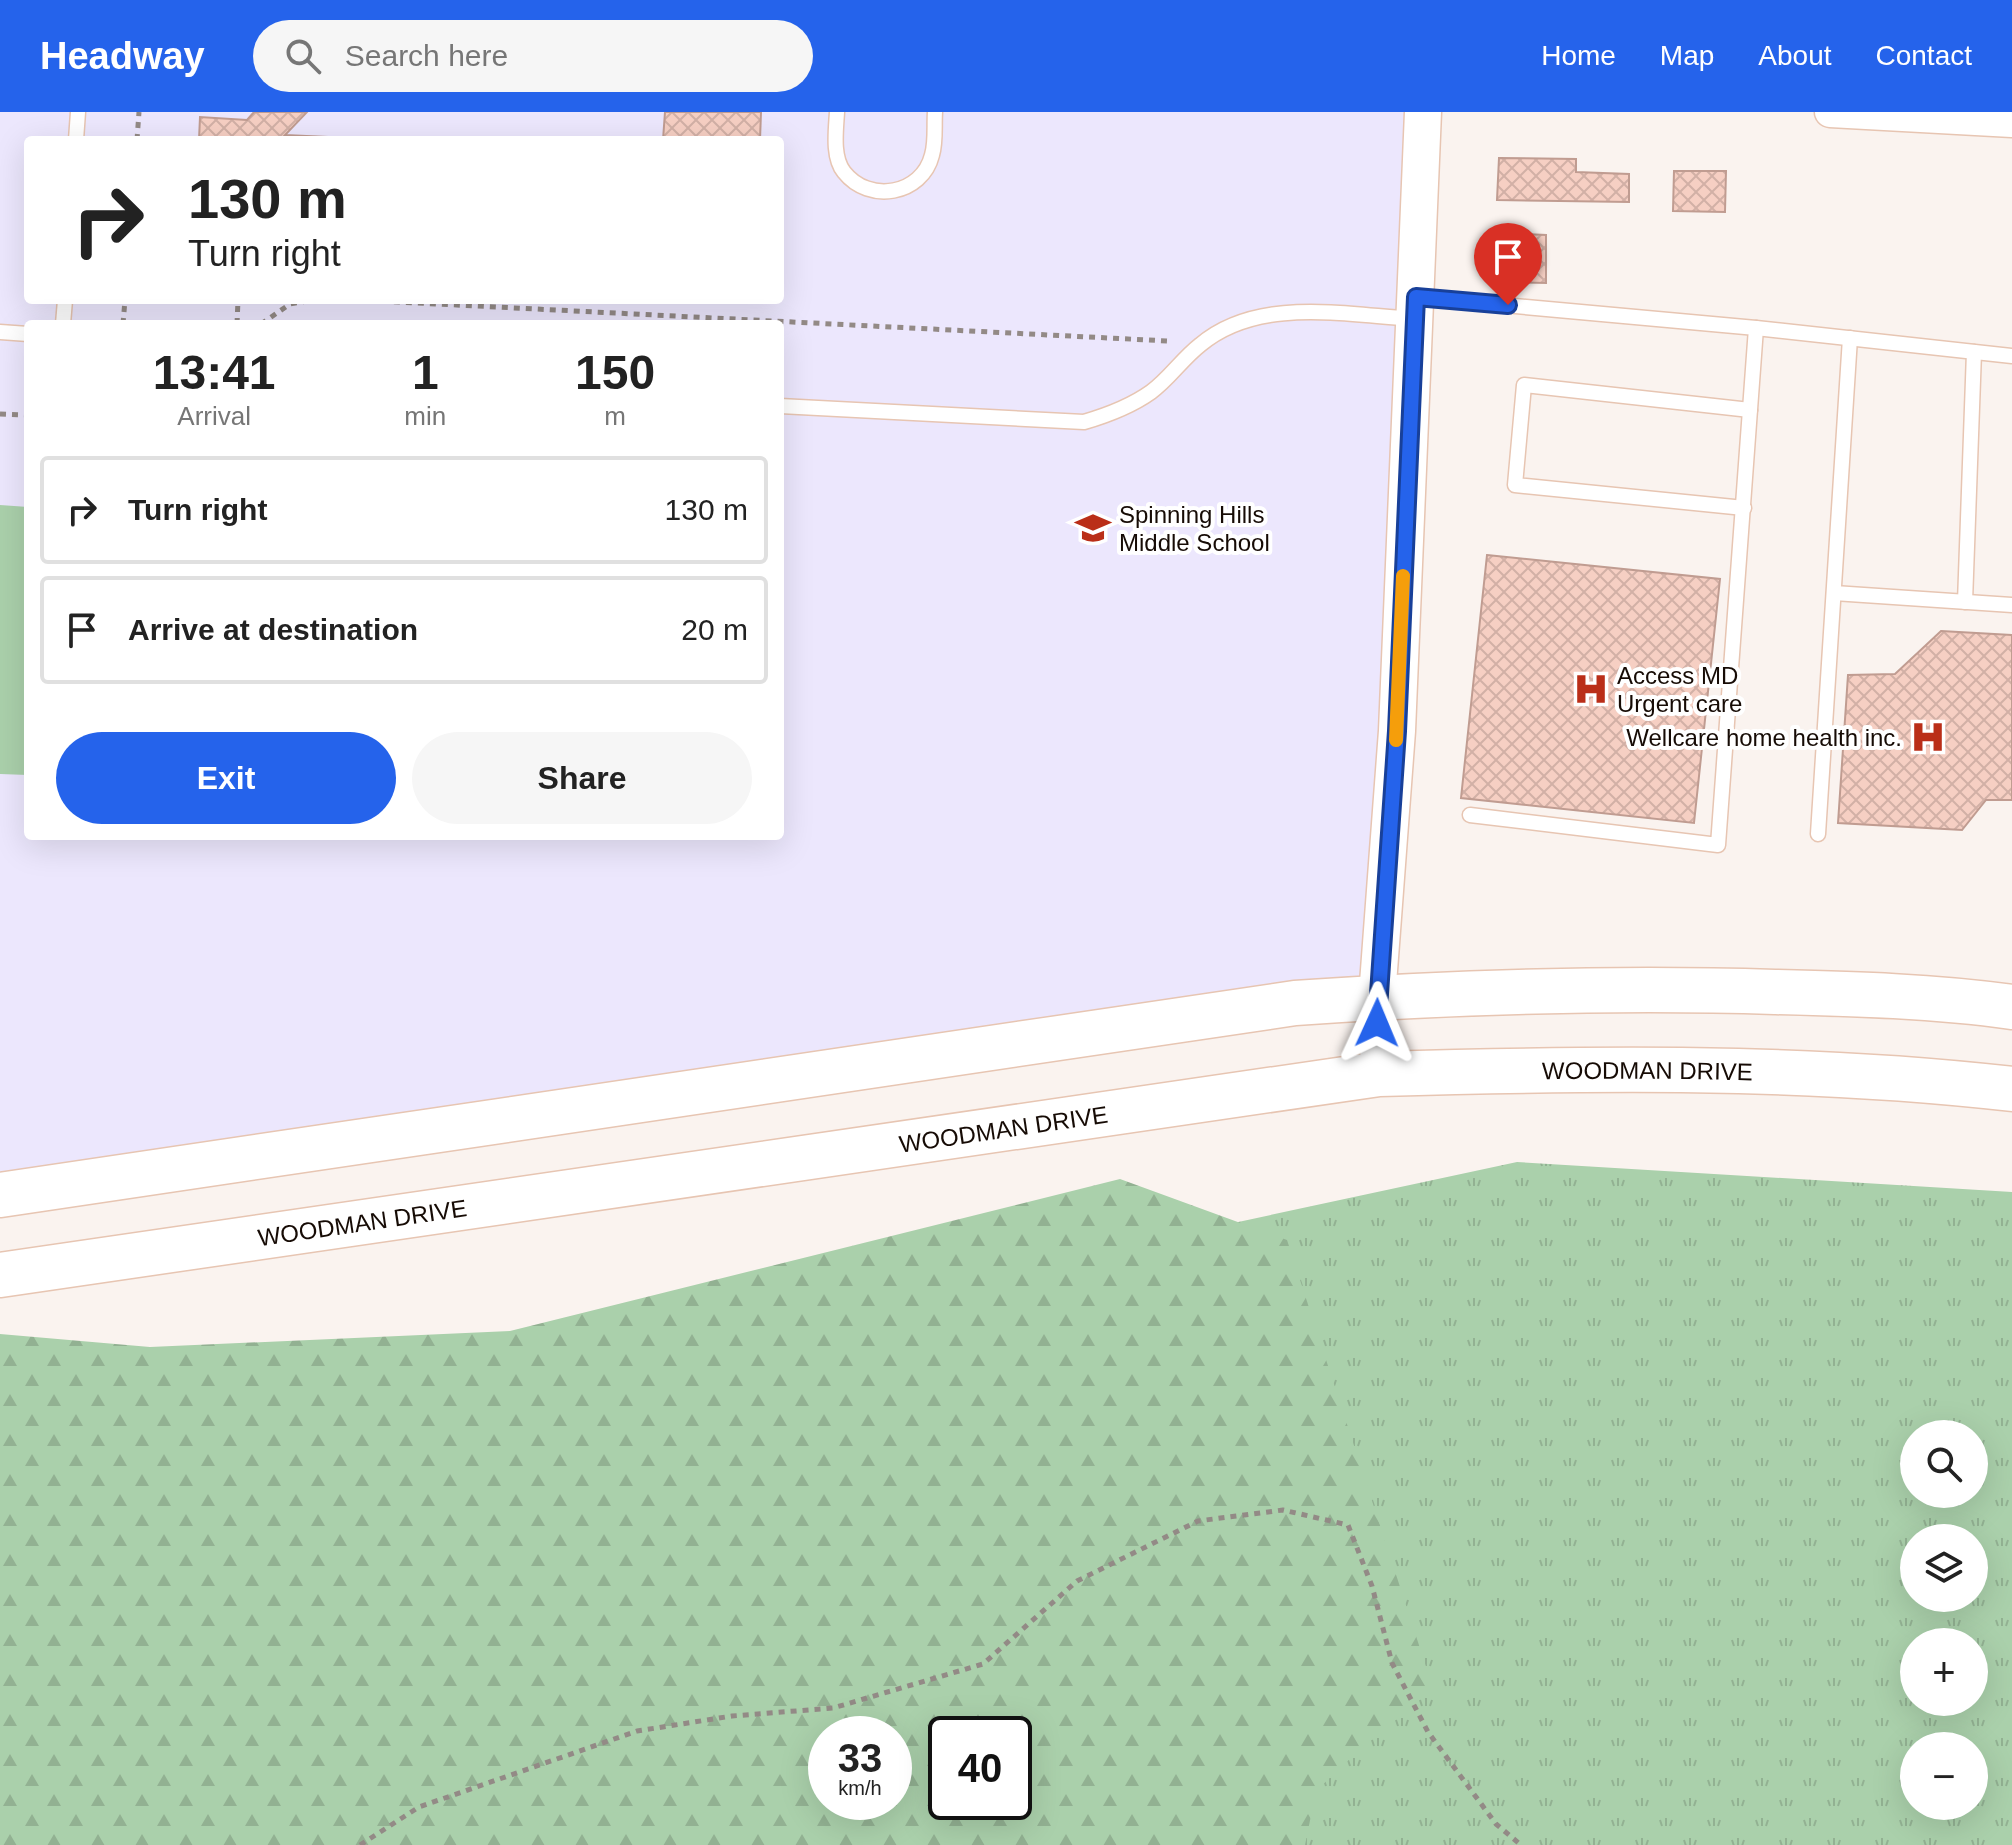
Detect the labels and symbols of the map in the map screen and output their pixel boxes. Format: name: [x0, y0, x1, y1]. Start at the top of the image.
pin: [1474, 223, 1542, 305]
place label: Spinning Hills Middle School: [1119, 501, 1270, 556]
school or university icon: Spinning Hills Middle School: [1074, 509, 1112, 547]
place label: Access MD Urgent care: [1617, 662, 1742, 717]
hospital icon: Access MD Urgent care: [1572, 670, 1610, 708]
hospital icon: Wellcare home health inc.: [1909, 718, 1947, 756]
place label: Wellcare home health inc.: [1626, 724, 1902, 751]
position arrow: [1335, 981, 1419, 1065]
street label: WOODMAN DRIVE: [1542, 1056, 1753, 1085]
street label: WOODMAN DRIVE: [897, 1100, 1110, 1157]
street label: WOODMAN DRIVE: [256, 1194, 468, 1251]
speed limit sign: 40: [928, 1716, 1032, 1820]

